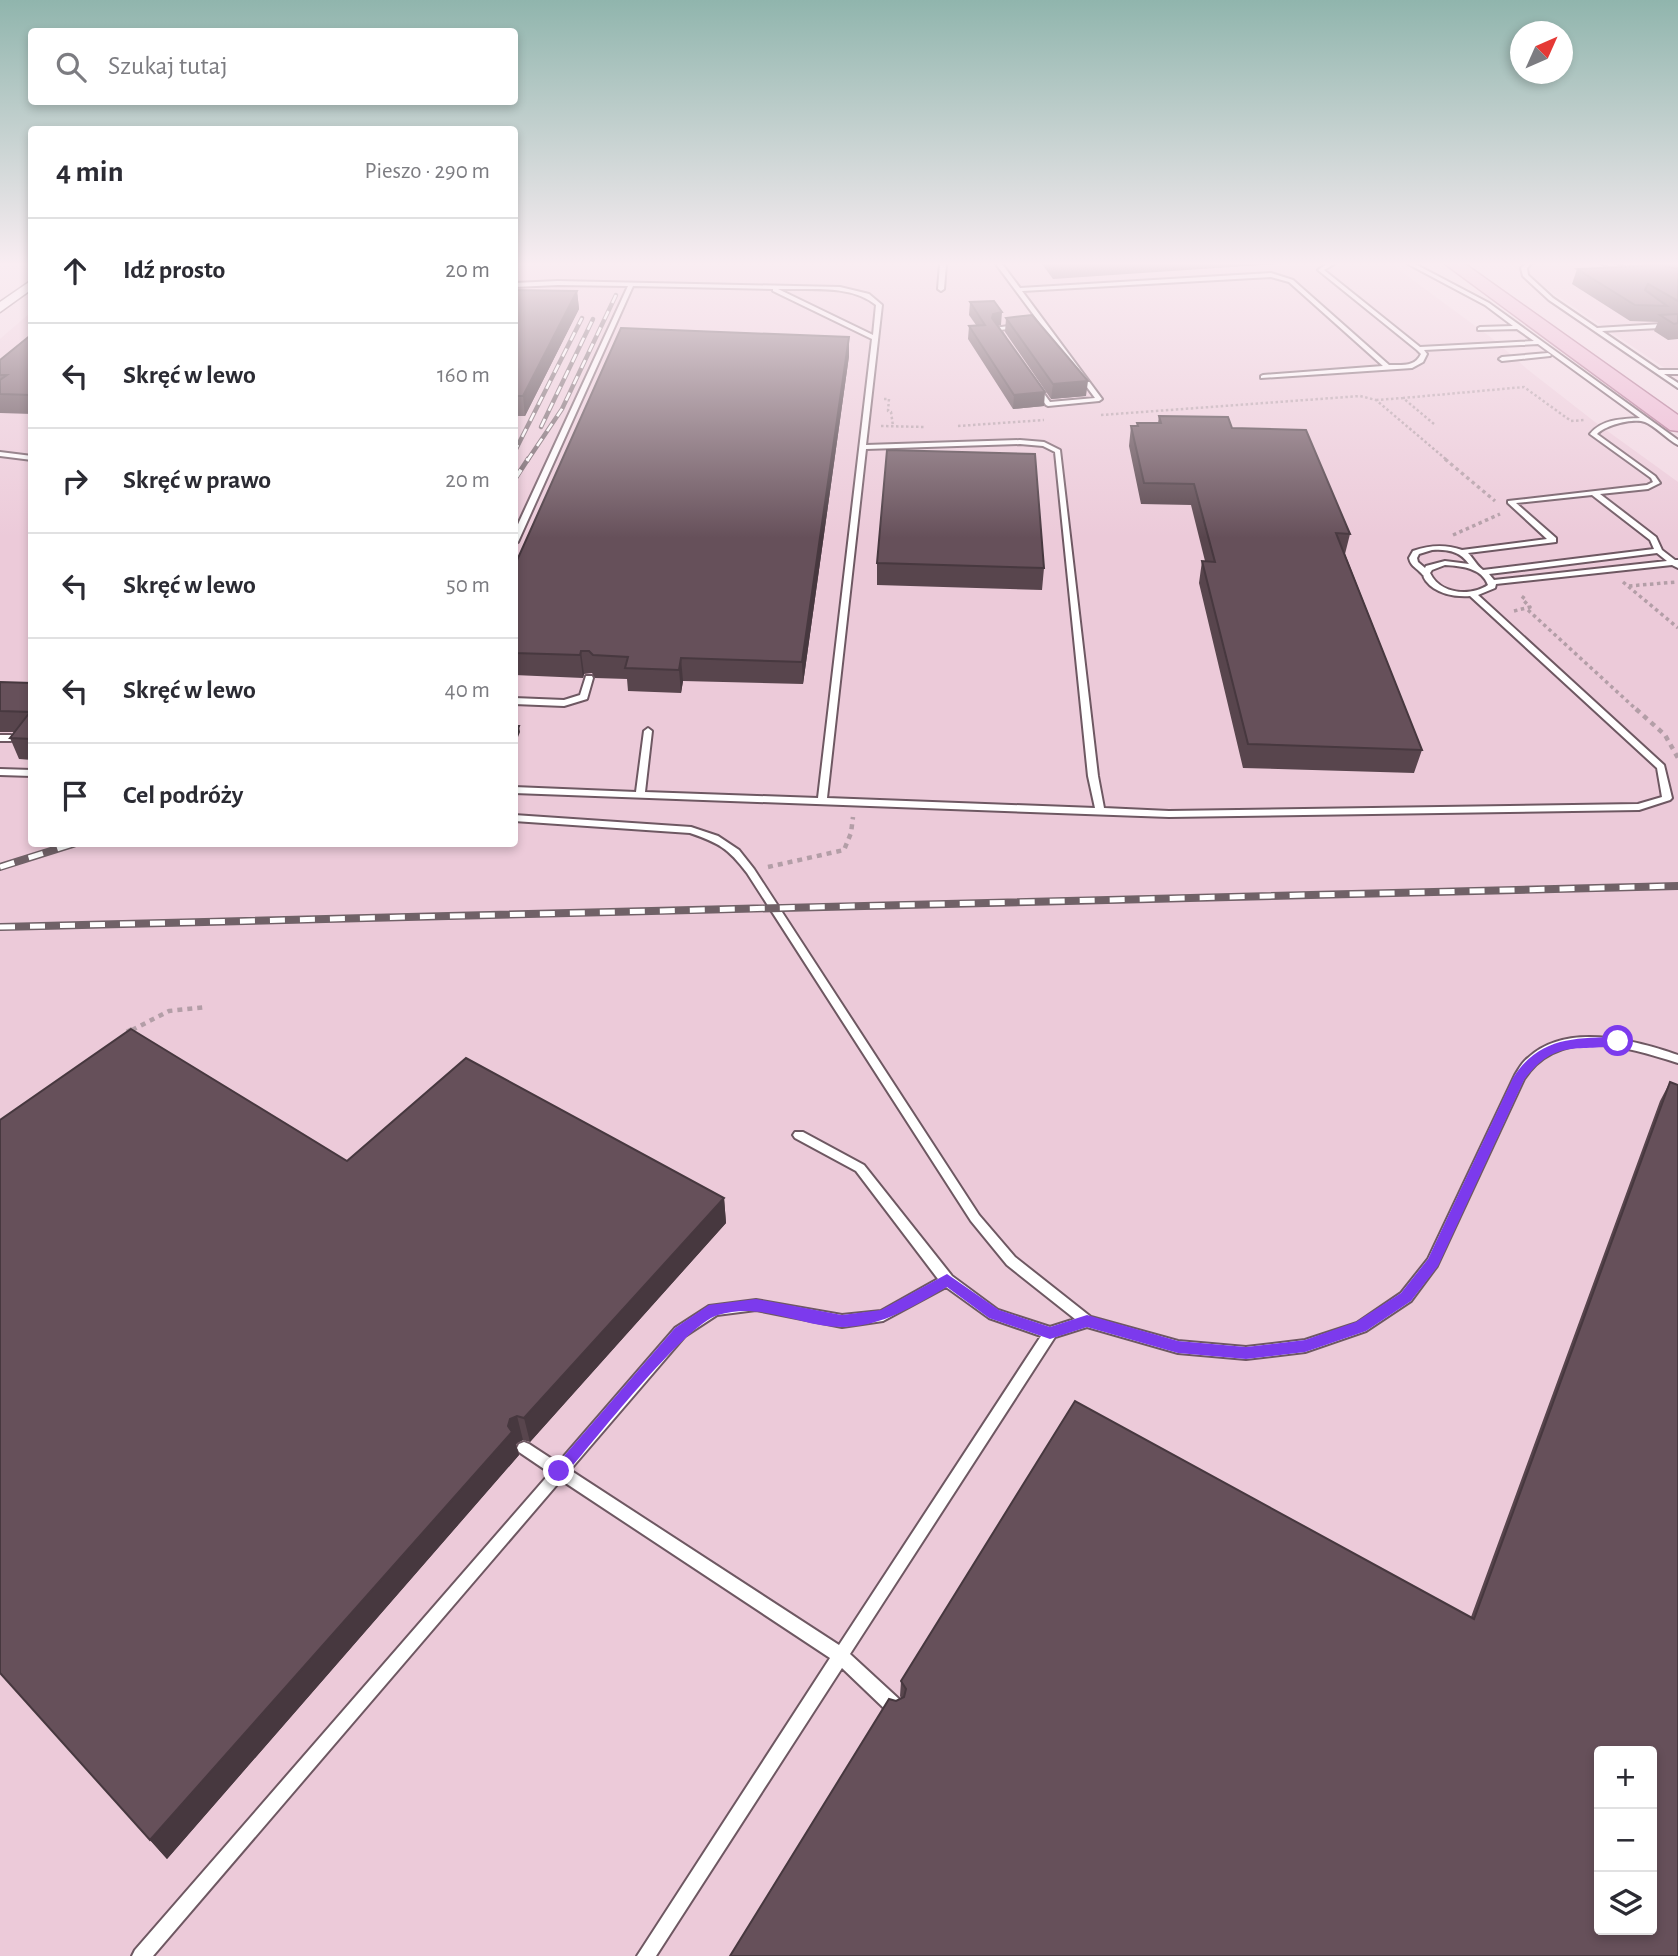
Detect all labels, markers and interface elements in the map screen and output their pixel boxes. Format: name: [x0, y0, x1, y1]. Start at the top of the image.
north arrow: [1510, 21, 1573, 84]
search box: [28, 28, 518, 105]
icon: search: [52, 48, 90, 86]
text: Szukaj tutaj: [108, 53, 228, 79]
text: 4 min: [56, 157, 124, 187]
text: Pieszo · 290 m: [364, 160, 490, 183]
icon: ahead: [56, 252, 94, 290]
text: Idź prosto: [123, 257, 225, 283]
text: 20 m: [445, 259, 490, 282]
icon: left: [56, 357, 94, 395]
text: Skręć w lewo: [123, 362, 256, 388]
text: 160 m: [437, 364, 490, 387]
icon: right: [56, 462, 94, 500]
text: Skręć w prawo: [123, 467, 271, 493]
text: 20 m: [445, 469, 490, 492]
icon: left: [56, 567, 94, 605]
text: Skręć w lewo: [123, 572, 256, 598]
text: 50 m: [446, 574, 490, 597]
icon: left: [56, 672, 94, 710]
text: Skręć w lewo: [123, 677, 256, 703]
text: 40 m: [445, 679, 490, 702]
icon: arrive: [56, 777, 94, 815]
text: Cel podróży: [123, 782, 243, 808]
route start: [1602, 1025, 1633, 1056]
route end: [543, 1455, 574, 1486]
map controls: [1594, 1746, 1657, 1935]
button: +: [1594, 1746, 1657, 1809]
button: −: [1594, 1809, 1657, 1872]
button: layers: [1594, 1872, 1657, 1935]

